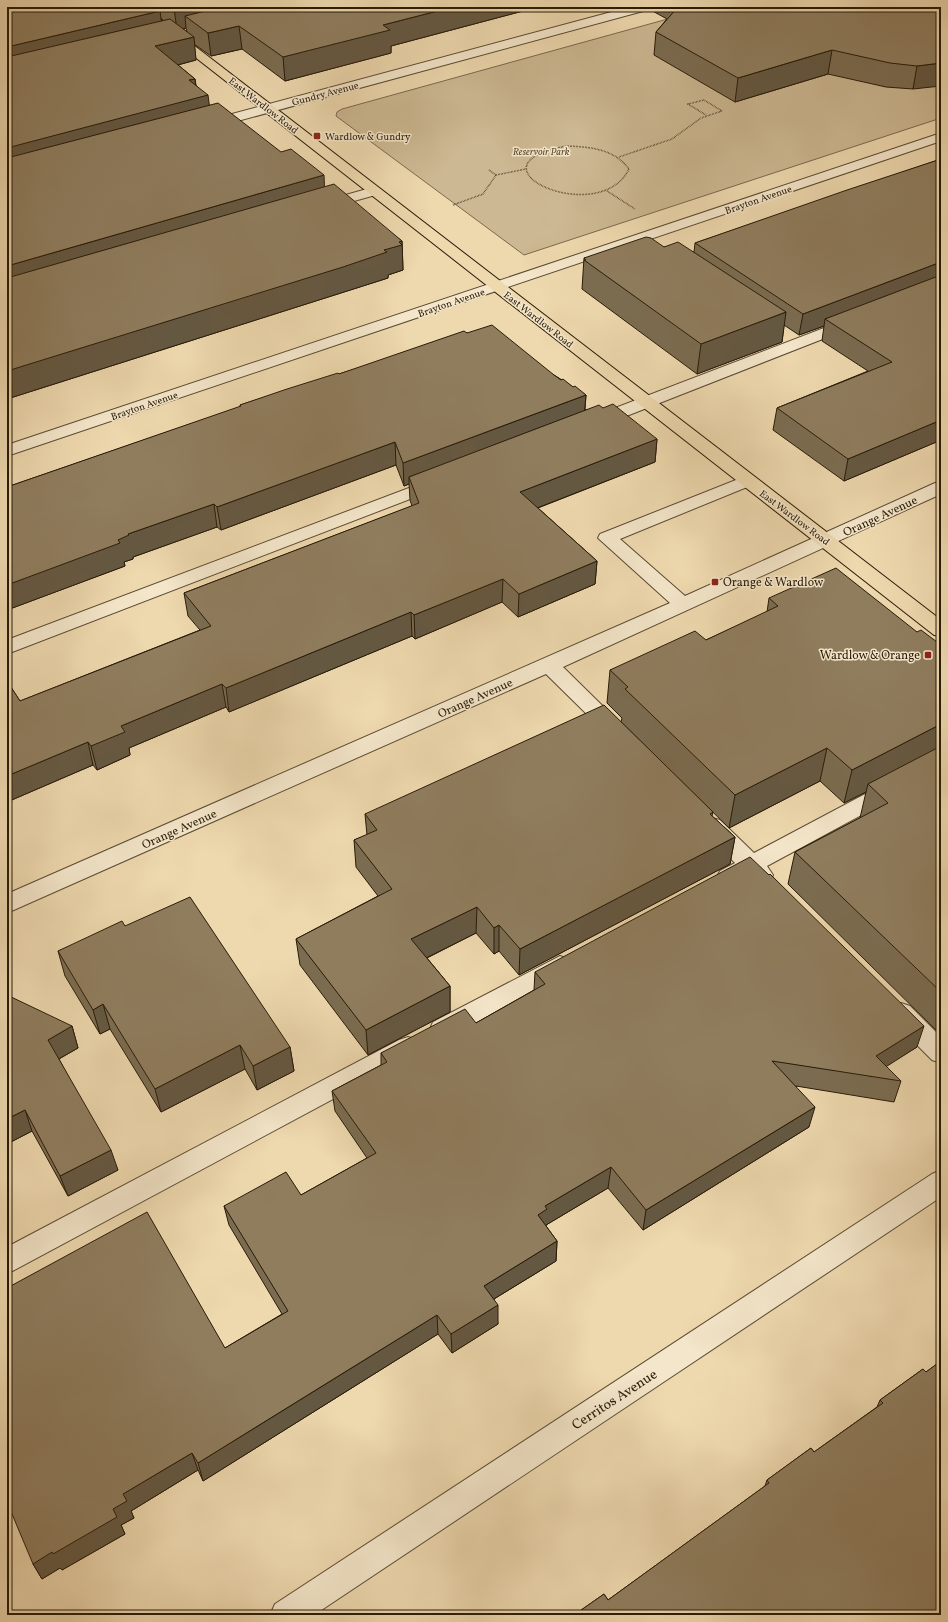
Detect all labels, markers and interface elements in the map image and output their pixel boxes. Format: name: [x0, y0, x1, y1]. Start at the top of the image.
street label: East Wardlow Road: [226, 74, 301, 138]
street label: Gundry Avenue: [290, 78, 360, 110]
place label: Wardlow & Gundry: [325, 130, 411, 144]
marker: Wardlow & Gundry: [312, 131, 322, 141]
park label: Reservoir Park: [513, 145, 570, 159]
street label: Brayton Avenue: [723, 182, 794, 218]
street label: Brayton Avenue: [416, 285, 487, 321]
street label: East Wardlow Road: [501, 288, 576, 352]
street label: Brayton Avenue: [109, 388, 180, 424]
street label: East Wardlow Road: [756, 487, 833, 549]
street label: Orange Avenue: [841, 493, 921, 541]
place label: Orange & Wardlow: [723, 575, 824, 591]
marker: Orange & Wardlow: [710, 577, 720, 587]
place label: Wardlow & Orange: [820, 648, 920, 664]
marker: Wardlow & Orange: [923, 650, 933, 660]
street label: Orange Avenue: [435, 675, 516, 723]
street label: Orange Avenue: [139, 806, 220, 854]
street label: Cerritos Avenue: [568, 1365, 662, 1435]

